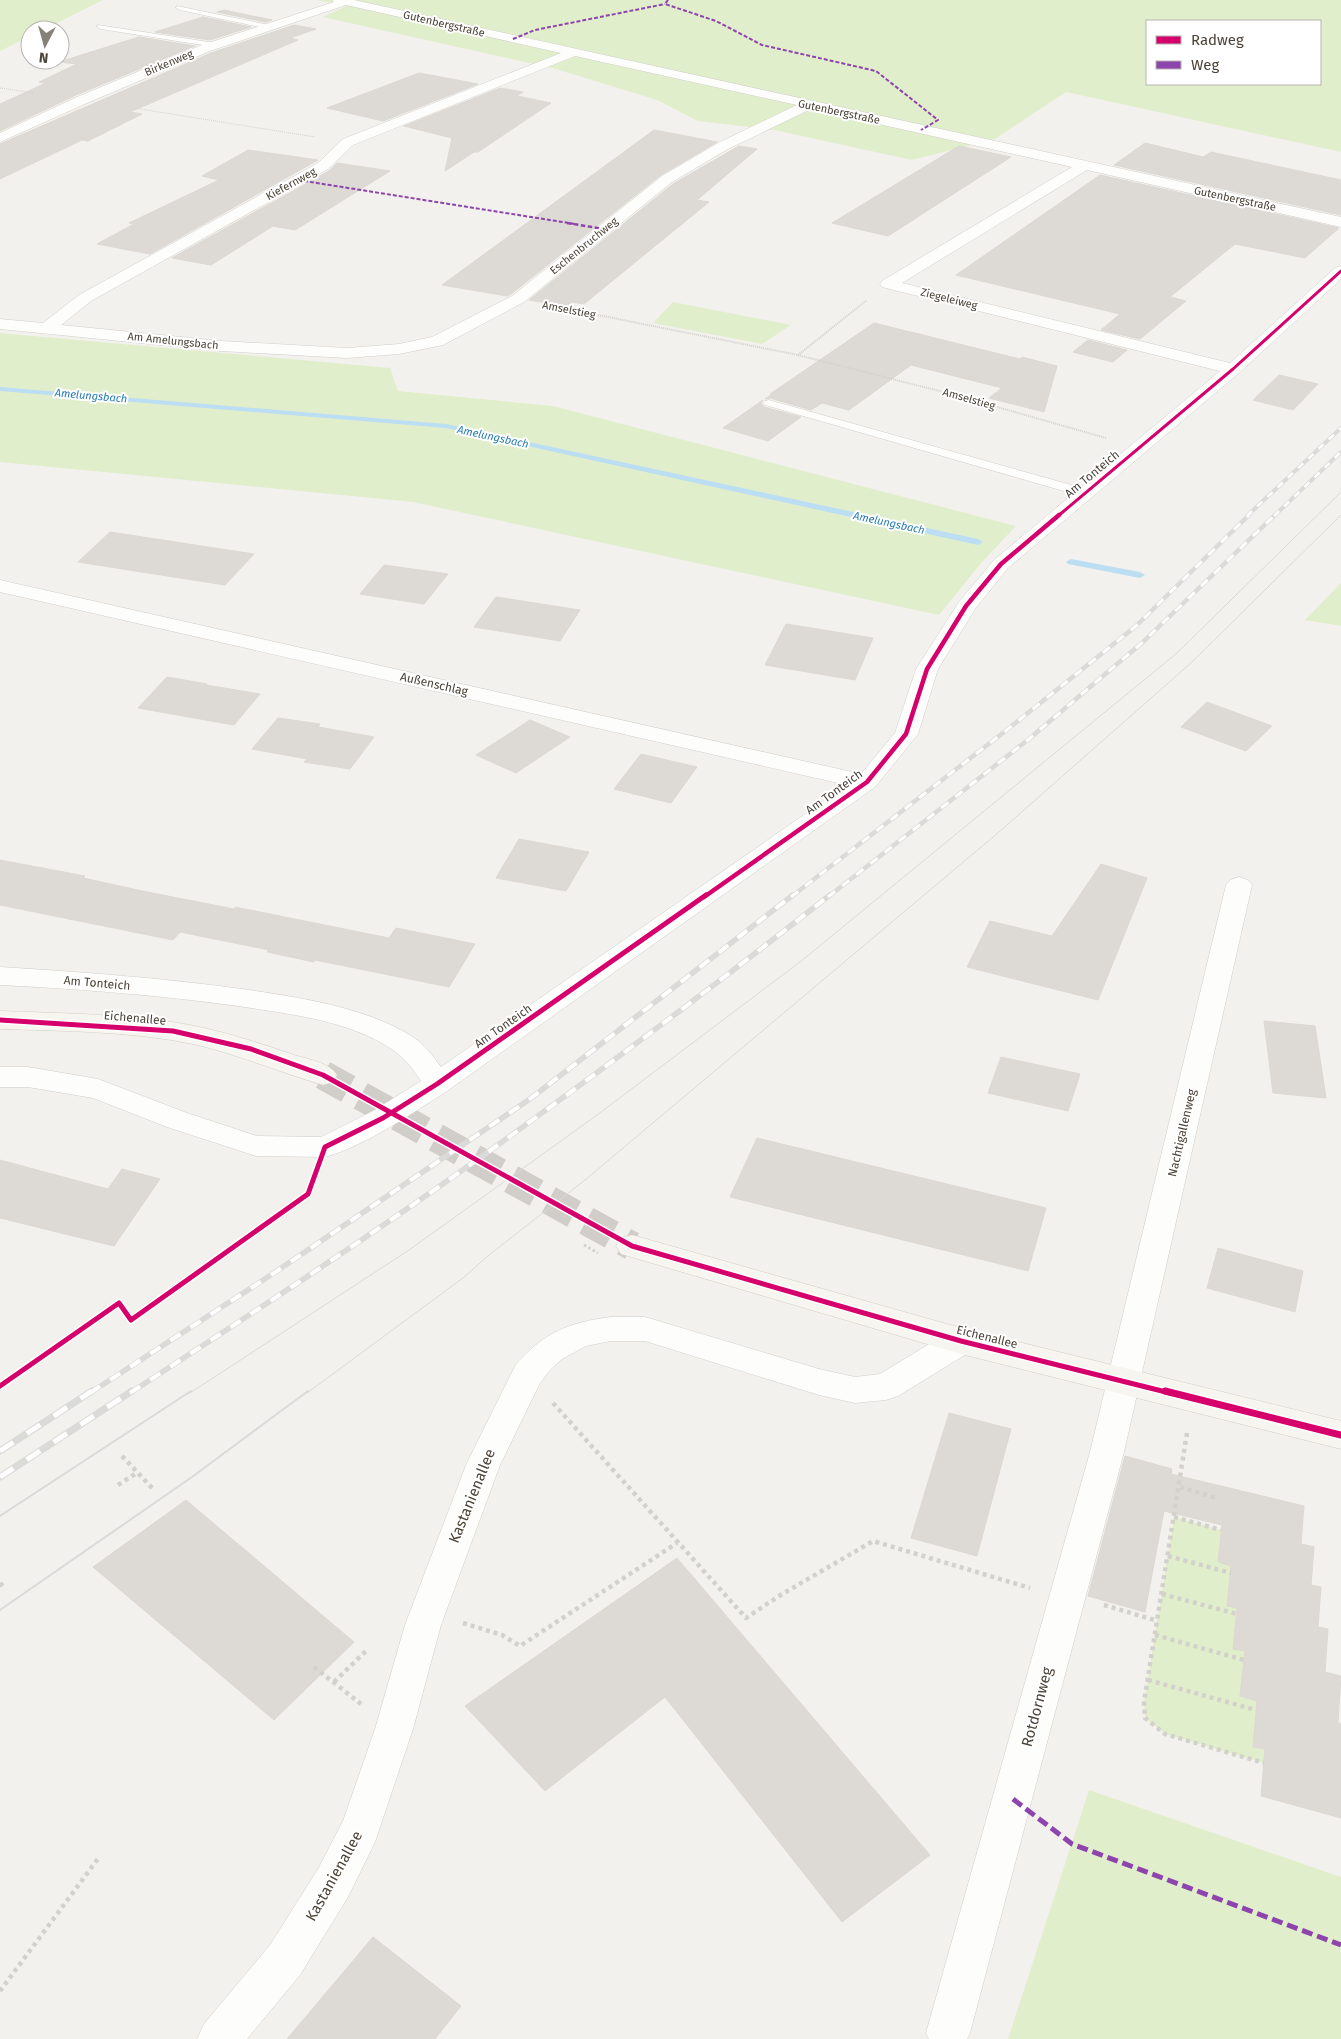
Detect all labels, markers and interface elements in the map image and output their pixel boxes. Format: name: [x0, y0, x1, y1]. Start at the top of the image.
street label: Gutenbergstraße: [402, 8, 486, 40]
north arrow: [20, 20, 70, 70]
legend: [1146, 20, 1321, 85]
text: Radweg: [1191, 31, 1244, 49]
street label: Birkenweg: [143, 47, 196, 79]
text: N: [38, 48, 49, 66]
text: Weg: [1191, 56, 1219, 74]
street label: Gutenbergstraße: [797, 97, 881, 127]
street label: Kiefernweg: [264, 165, 319, 203]
street label: Gutenbergstraße: [1193, 184, 1277, 214]
street label: Eschenbruchweg: [547, 214, 621, 277]
street label: Ziegeleiweg: [919, 286, 979, 312]
street label: Amselstieg: [541, 298, 597, 322]
street label: Am Amelungsbach: [127, 330, 219, 352]
street label: Amselstieg: [941, 385, 997, 413]
water label: Amelungsbach: [53, 386, 128, 406]
water label: Amelungsbach: [455, 423, 530, 451]
street label: Am Tonteich: [1062, 447, 1122, 501]
water label: Amelungsbach: [851, 509, 926, 537]
street label: Außenschlag: [399, 669, 470, 699]
street label: Am Tonteich: [803, 767, 865, 817]
street label: Am Tonteich: [63, 973, 131, 993]
street label: Am Tonteich: [472, 1001, 534, 1051]
street label: Eichenallee: [103, 1008, 167, 1028]
street label: Nachtigallenweg: [1165, 1087, 1199, 1178]
street label: Eichenallee: [955, 1323, 1019, 1351]
street label: Kastanienallee: [445, 1446, 499, 1546]
street label: Rotdornweg: [1018, 1665, 1056, 1749]
street label: Kastanienallee: [302, 1828, 366, 1924]

